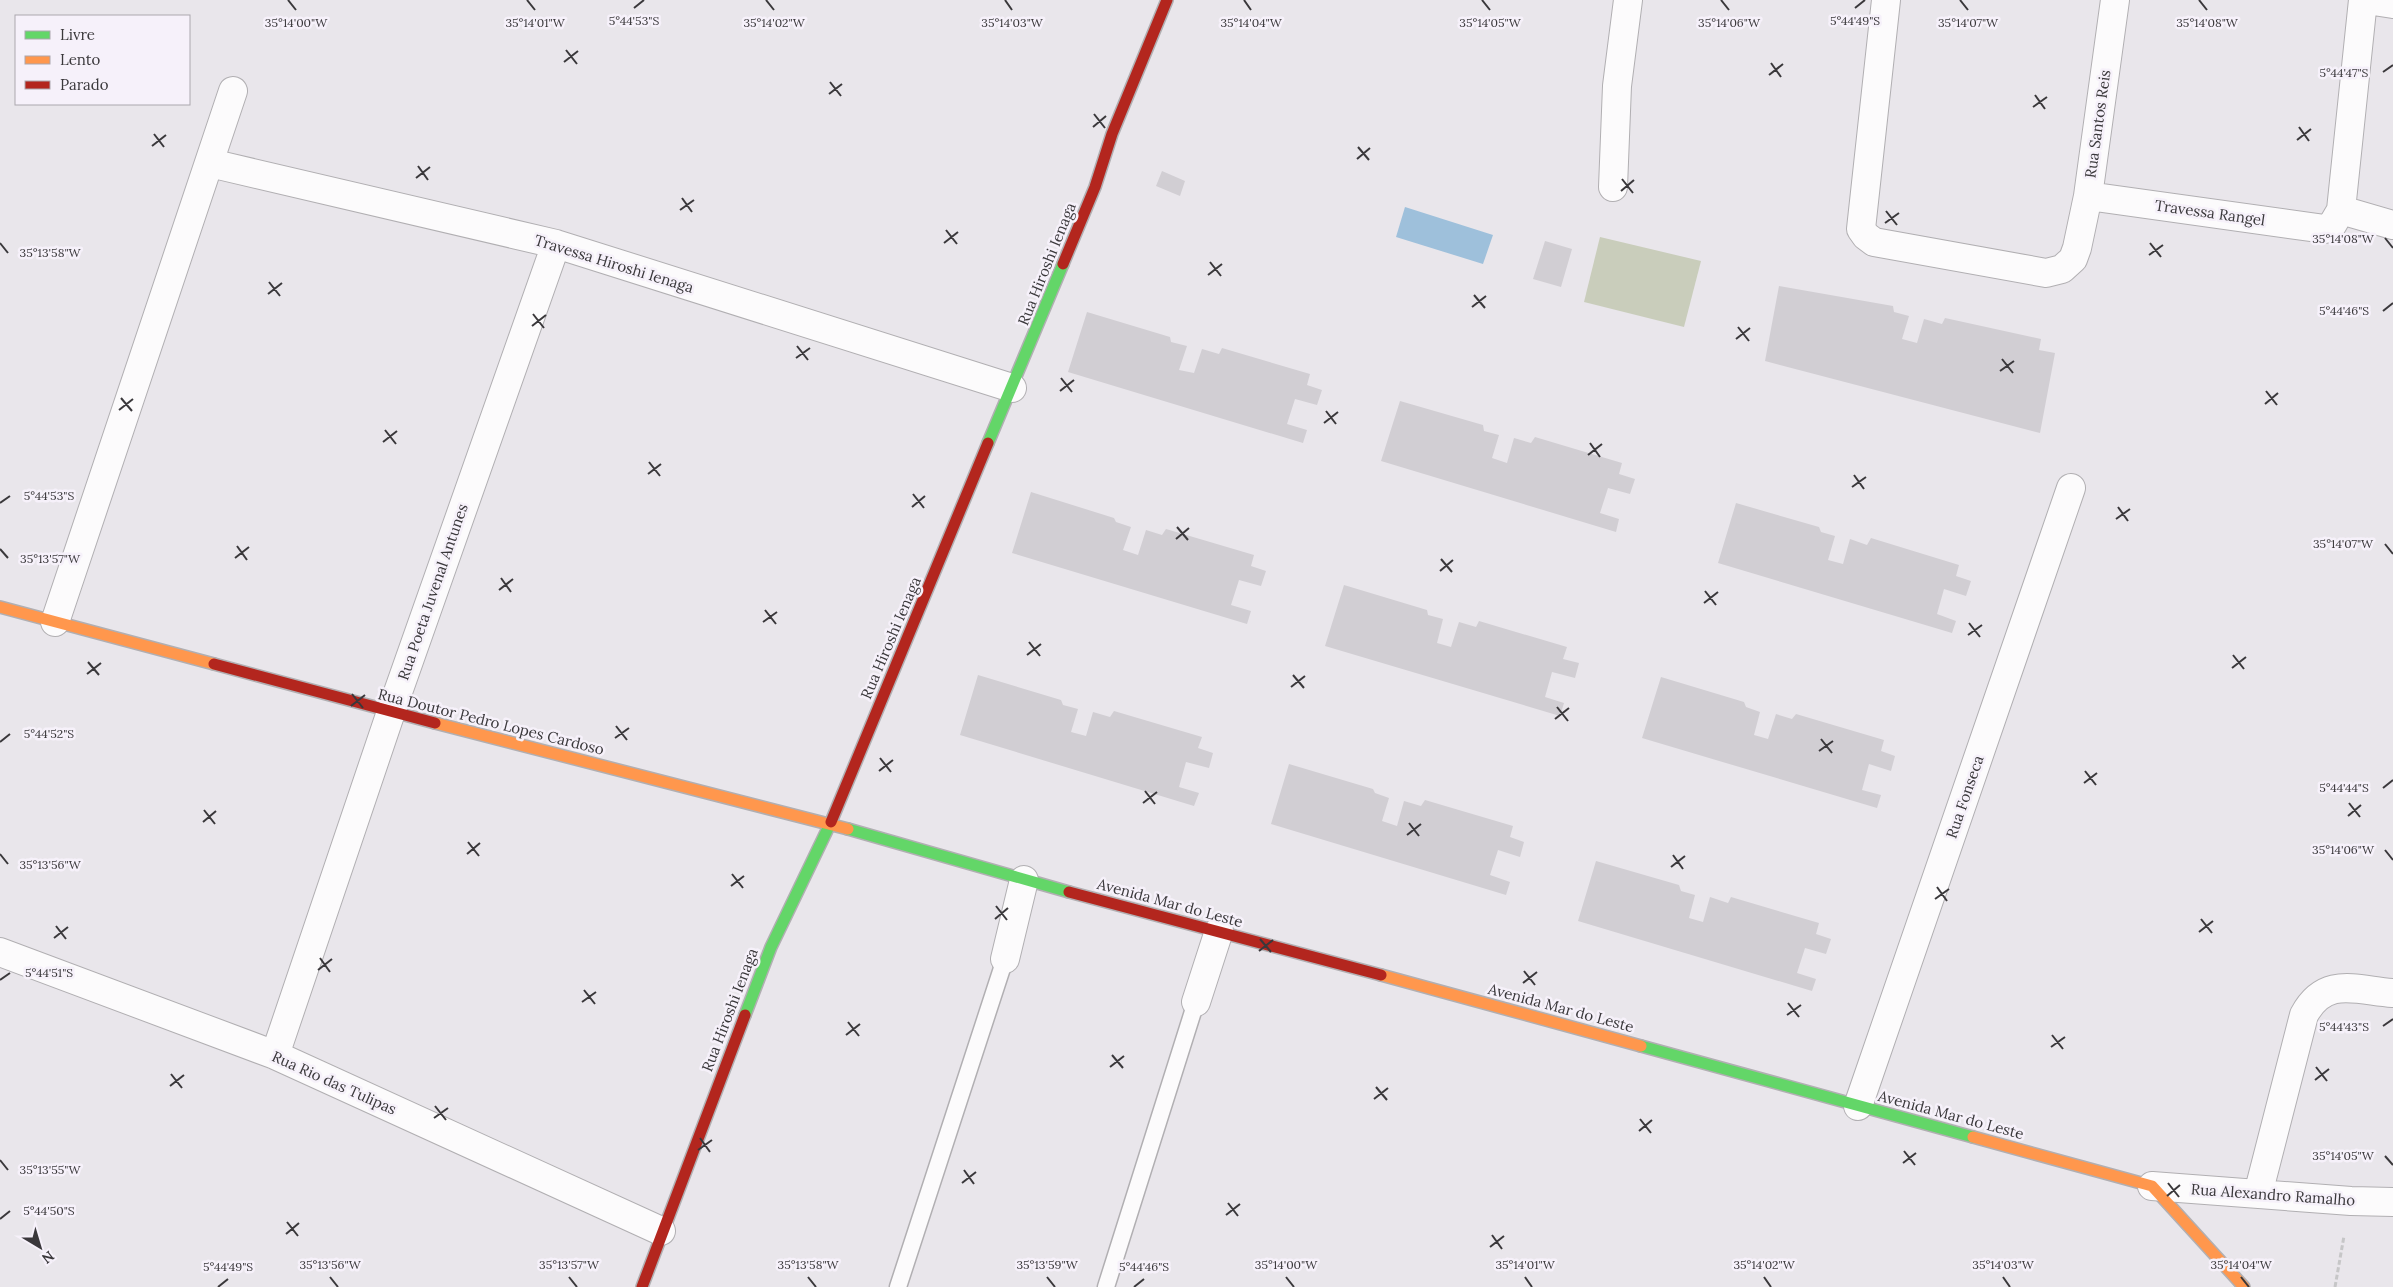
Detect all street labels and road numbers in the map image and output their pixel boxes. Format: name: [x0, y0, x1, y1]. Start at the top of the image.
street label: Rua Santos Reis: [2080, 68, 2115, 179]
street label: Travessa Rangel: [2154, 195, 2266, 230]
street label: Rua Hiroshi Ienaga: [1013, 199, 1080, 328]
street label: Travessa Hiroshi Ienaga: [532, 230, 696, 297]
street label: Rua Poeta Juvenal Antunes: [393, 501, 472, 683]
street label: Rua Hiroshi Ienaga: [856, 574, 925, 702]
street label: Rua Doutor Pedro Lopes Cardoso: [376, 684, 606, 759]
street label: Rua Fonseca: [1941, 753, 1988, 841]
street label: Avenida Mar do Leste: [1094, 874, 1245, 931]
street label: Rua Hiroshi Ienaga: [697, 945, 762, 1074]
street label: Avenida Mar do Leste: [1485, 979, 1636, 1036]
street label: Rua Rio das Tulipas: [269, 1047, 399, 1119]
street label: Avenida Mar do Leste: [1875, 1086, 2026, 1143]
street label: Rua Alexandro Ramalho: [2190, 1179, 2356, 1210]

